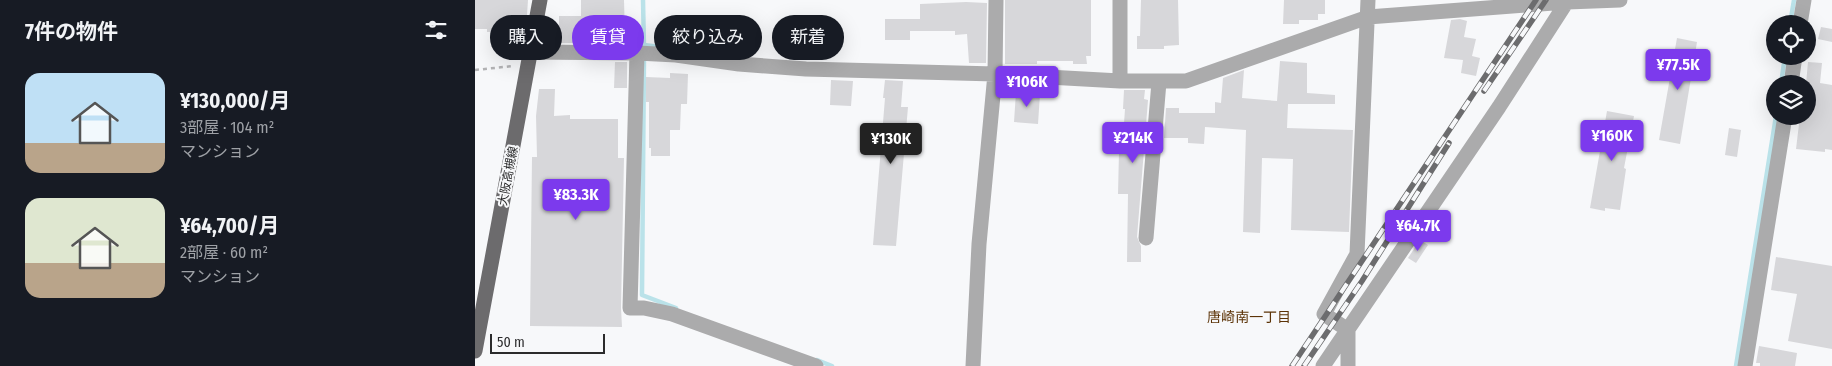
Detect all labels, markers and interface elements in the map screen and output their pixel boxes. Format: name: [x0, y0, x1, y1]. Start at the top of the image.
chip: 購入: [490, 15, 562, 60]
chip: 賃貸: [572, 15, 644, 60]
chip: 絞り込み: [654, 15, 762, 60]
chip: 新着: [772, 15, 844, 60]
map controls: [1766, 15, 1816, 125]
button: locate: [1766, 15, 1816, 65]
icon: filters: [422, 16, 450, 44]
text: 7件の物件: [25, 19, 118, 45]
pin: ¥77.5K: [1637, 48, 1719, 91]
text: ¥77.5K: [1657, 55, 1699, 74]
pin: ¥106K: [992, 66, 1062, 108]
text: ¥106K: [1007, 72, 1047, 91]
button: layers: [1766, 75, 1816, 125]
text: ¥130,000/月: [180, 88, 290, 114]
icon: home: [65, 93, 125, 153]
text: 3部屋 · 104 m²: [180, 118, 274, 137]
pin: ¥160K: [1577, 120, 1647, 162]
pin: ¥214K: [1098, 121, 1168, 164]
pin: ¥130K: [856, 122, 926, 165]
text: ¥160K: [1592, 126, 1632, 145]
text: ¥214K: [1113, 128, 1153, 147]
text: ¥130K: [871, 129, 911, 148]
text: マンション: [180, 142, 260, 161]
street label: 大阪高槻線: [495, 145, 521, 207]
pin: ¥83.3K: [535, 178, 617, 221]
text: ¥83.3K: [554, 185, 598, 204]
pin: ¥64.7K: [1377, 210, 1459, 252]
text: ¥64,700/月: [180, 213, 279, 239]
text: ¥64.7K: [1396, 216, 1440, 235]
icon: home: [65, 218, 125, 278]
text: 2部屋 · 60 m²: [180, 243, 268, 262]
text: マンション: [180, 267, 260, 286]
district label: 唐崎南一丁目: [1207, 309, 1291, 326]
scale bar: [490, 331, 605, 354]
text: 50 m: [497, 334, 525, 351]

